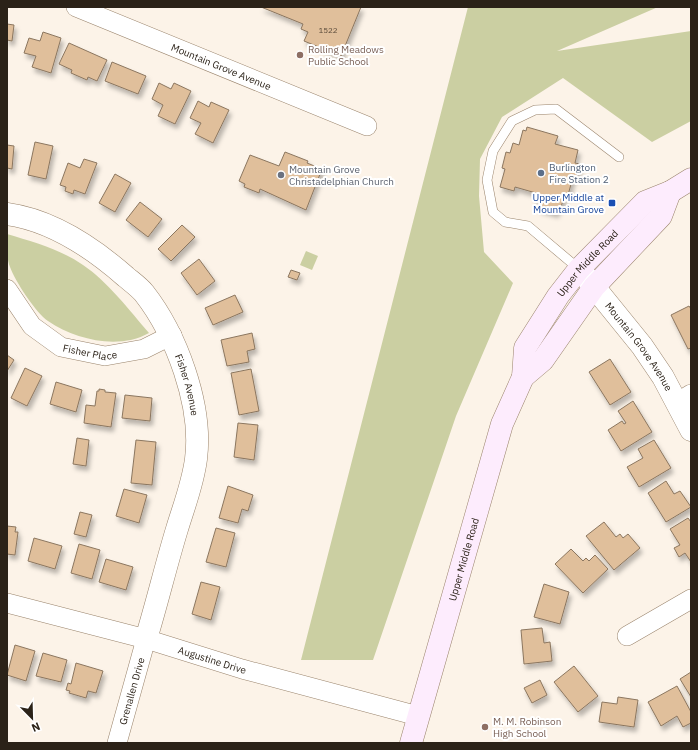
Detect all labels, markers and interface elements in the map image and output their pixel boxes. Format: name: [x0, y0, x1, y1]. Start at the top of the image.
house number: 1522: [318, 25, 338, 35]
street label: Mountain Grove Avenue: [169, 40, 274, 93]
place label: Rolling Meadows Public School: [308, 43, 384, 68]
marker: Rolling Meadows Public School: [295, 50, 305, 60]
place label: Burlington Fire Station 2: [549, 161, 609, 186]
place label: Mountain Grove Christadelphian Church: [289, 163, 394, 188]
marker: Burlington Fire Station 2: [536, 168, 546, 178]
marker: Mountain Grove Christadelphian Church: [276, 170, 286, 180]
place label: Upper Middle at Mountain Grove: [532, 191, 605, 216]
marker: Upper Middle at Mountain Grove: [607, 198, 617, 208]
street label: Upper Middle Road: [554, 227, 621, 299]
street label: Mountain Grove Avenue: [603, 299, 676, 393]
street label: Fisher Place: [62, 341, 118, 363]
street label: Fisher Avenue: [172, 352, 202, 417]
street label: Upper Middle Road: [445, 516, 481, 602]
street label: Augustine Drive: [177, 643, 248, 676]
street label: Grenallen Drive: [116, 655, 147, 726]
north arrow: [12, 698, 52, 738]
place label: M. M. Robinson High School: [493, 715, 561, 740]
text: N: [29, 719, 42, 735]
marker: M. M. Robinson High School: [480, 722, 490, 732]

